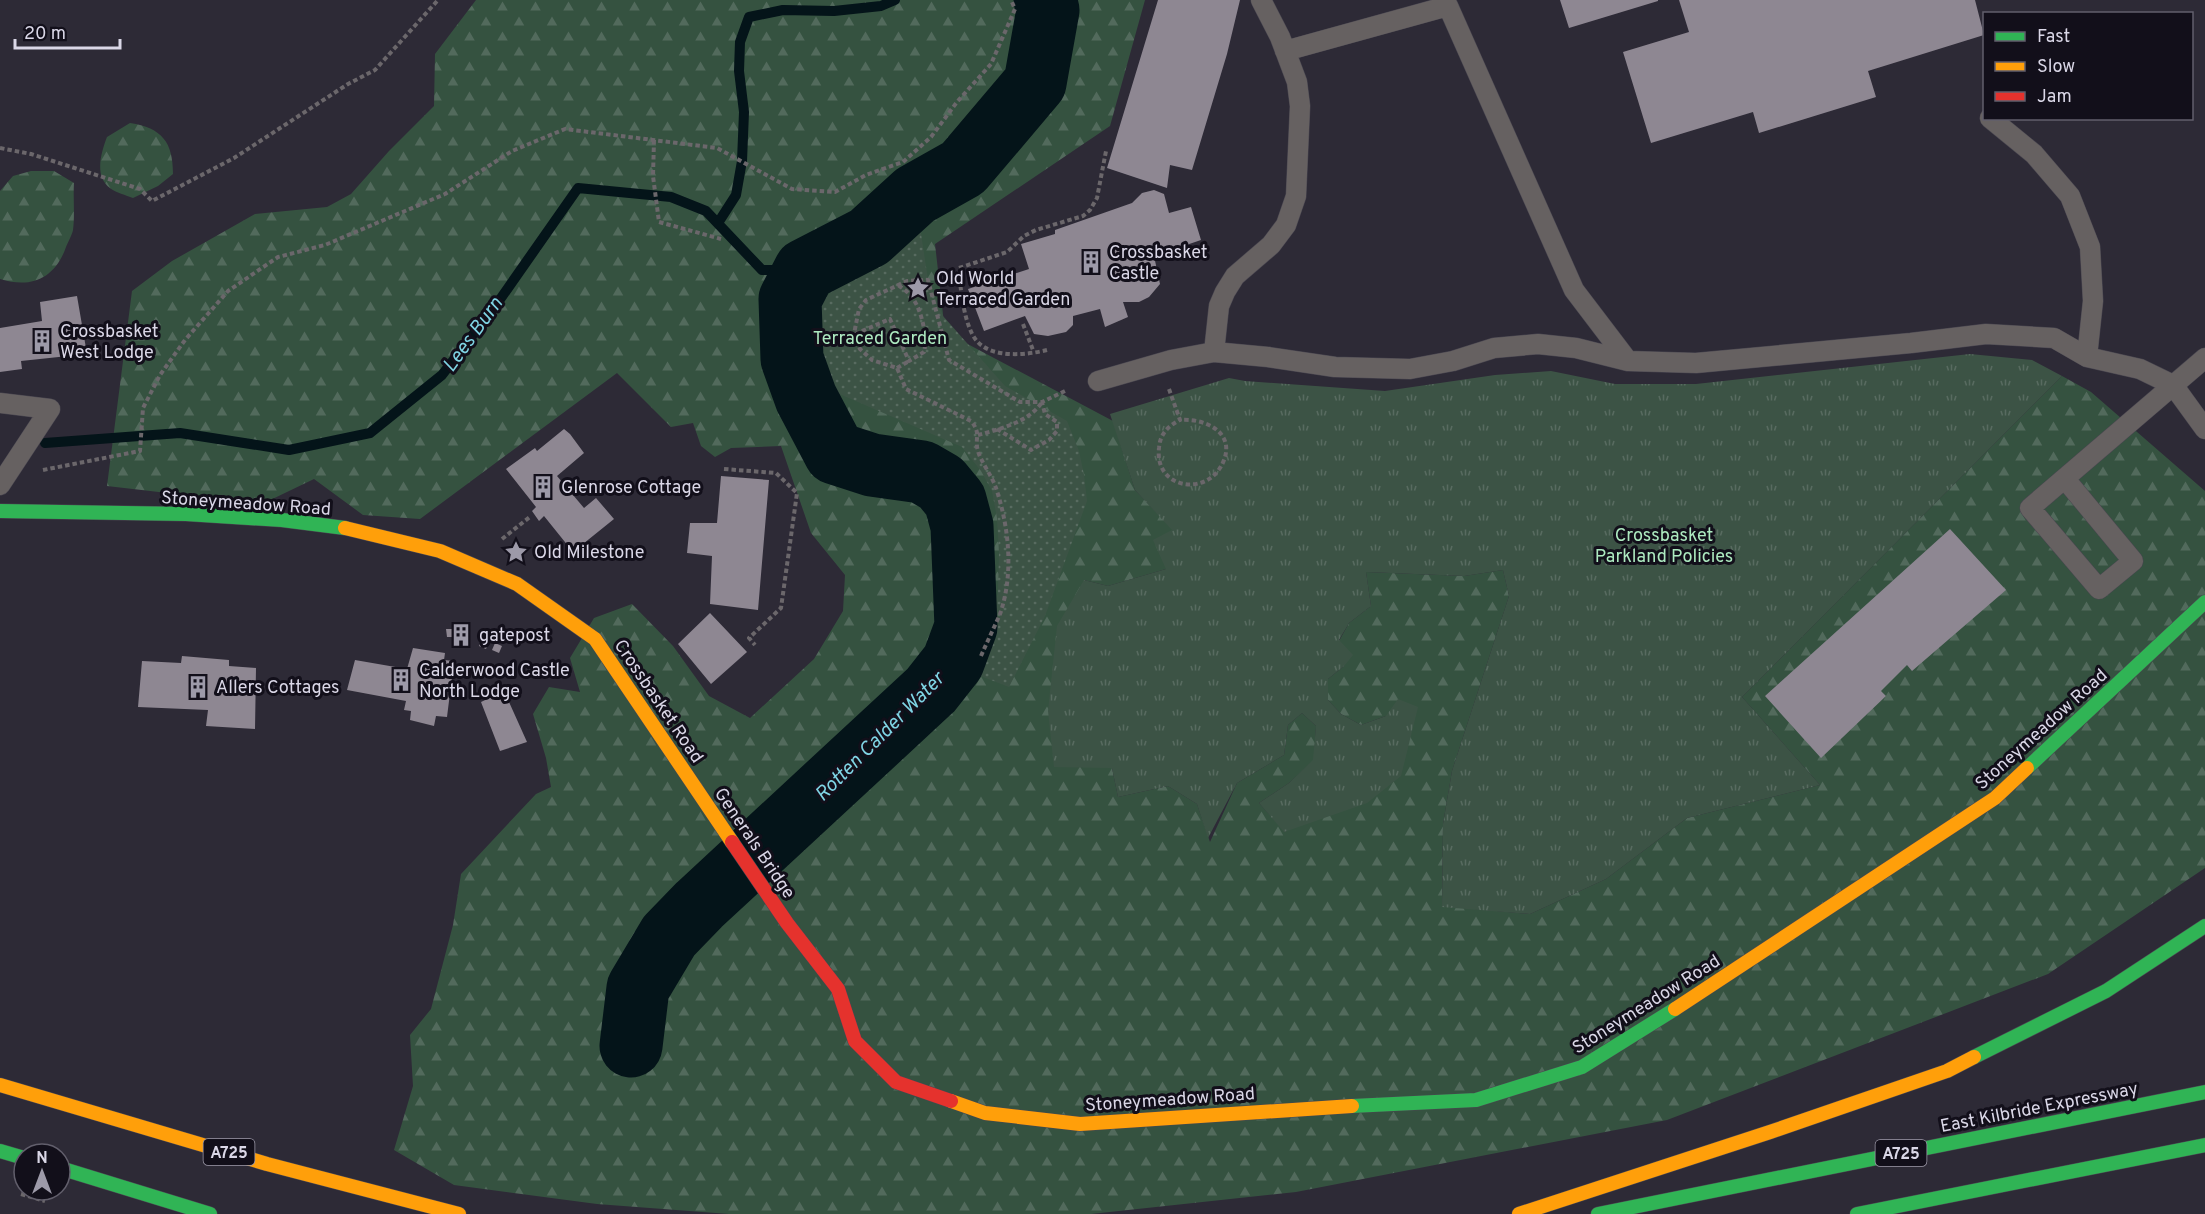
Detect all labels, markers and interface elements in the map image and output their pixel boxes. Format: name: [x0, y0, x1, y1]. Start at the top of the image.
scale bar: [15, 12, 120, 50]
legend: [1983, 12, 2193, 120]
text: 20 m: [24, 23, 66, 46]
text: Fast: [2037, 26, 2070, 49]
text: Slow: [2037, 56, 2075, 79]
text: Jam: [2037, 86, 2072, 109]
place label: Crossbasket Castle: [1109, 242, 1208, 286]
building icon: Crossbasket Castle: [1078, 249, 1104, 275]
place label: Old World Terraced Garden: [936, 268, 1070, 312]
place icon: Old World Terraced Garden: [905, 275, 931, 301]
water label: Lees Burn: [438, 292, 510, 378]
place label: Crossbasket West Lodge: [60, 321, 159, 365]
building icon: Crossbasket West Lodge: [29, 328, 55, 354]
park label: Terraced Garden: [813, 328, 947, 351]
building icon: Glenrose Cottage: [530, 474, 556, 500]
place label: Glenrose Cottage: [561, 477, 701, 500]
street label: Stoneymeadow Road: [160, 487, 332, 522]
park label: Crossbasket Parkland Policies: [1595, 525, 1733, 569]
place icon: Old Milestone: [503, 539, 529, 565]
place label: Old Milestone: [534, 542, 644, 565]
building icon: gatepost: [448, 622, 474, 648]
place label: gatepost: [479, 625, 550, 648]
street label: Crossbasket Road: [608, 636, 708, 768]
place label: Calderwood Castle North Lodge: [419, 660, 570, 704]
street label: Stoneymeadow Road: [1971, 665, 2113, 796]
water label: Rotten Calder Water: [810, 666, 952, 808]
building icon: Calderwood Castle North Lodge: [388, 667, 414, 693]
building icon: Allers Cottages: [185, 674, 211, 700]
place label: Allers Cottages: [216, 677, 340, 700]
street label: Generals Bridge: [708, 784, 799, 904]
street label: Stoneymeadow Road: [1569, 950, 1725, 1060]
street label: East Kilbride Expressway: [1938, 1078, 2140, 1139]
street label: Stoneymeadow Road: [1084, 1083, 1256, 1118]
road number: A725: [204, 1139, 254, 1165]
road number: A725: [1876, 1140, 1926, 1166]
north arrow: [12, 1142, 72, 1202]
text: N: [36, 1149, 48, 1169]

